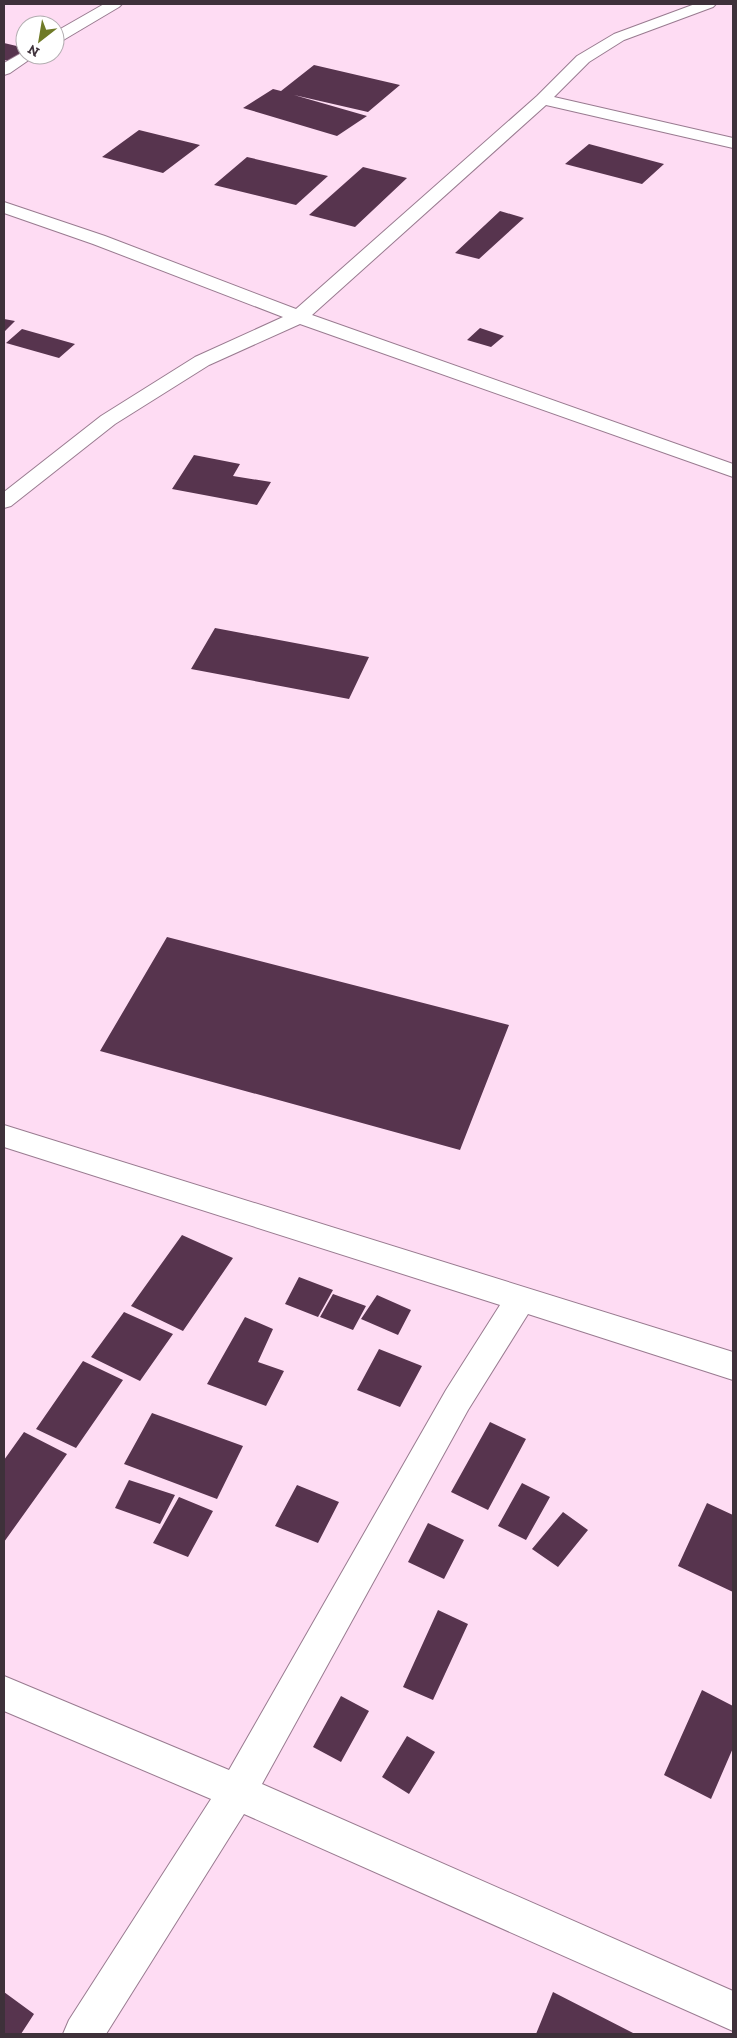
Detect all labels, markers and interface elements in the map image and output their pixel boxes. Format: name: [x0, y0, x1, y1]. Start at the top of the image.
north arrow: [15, 15, 65, 65]
text: N: [24, 41, 43, 61]

